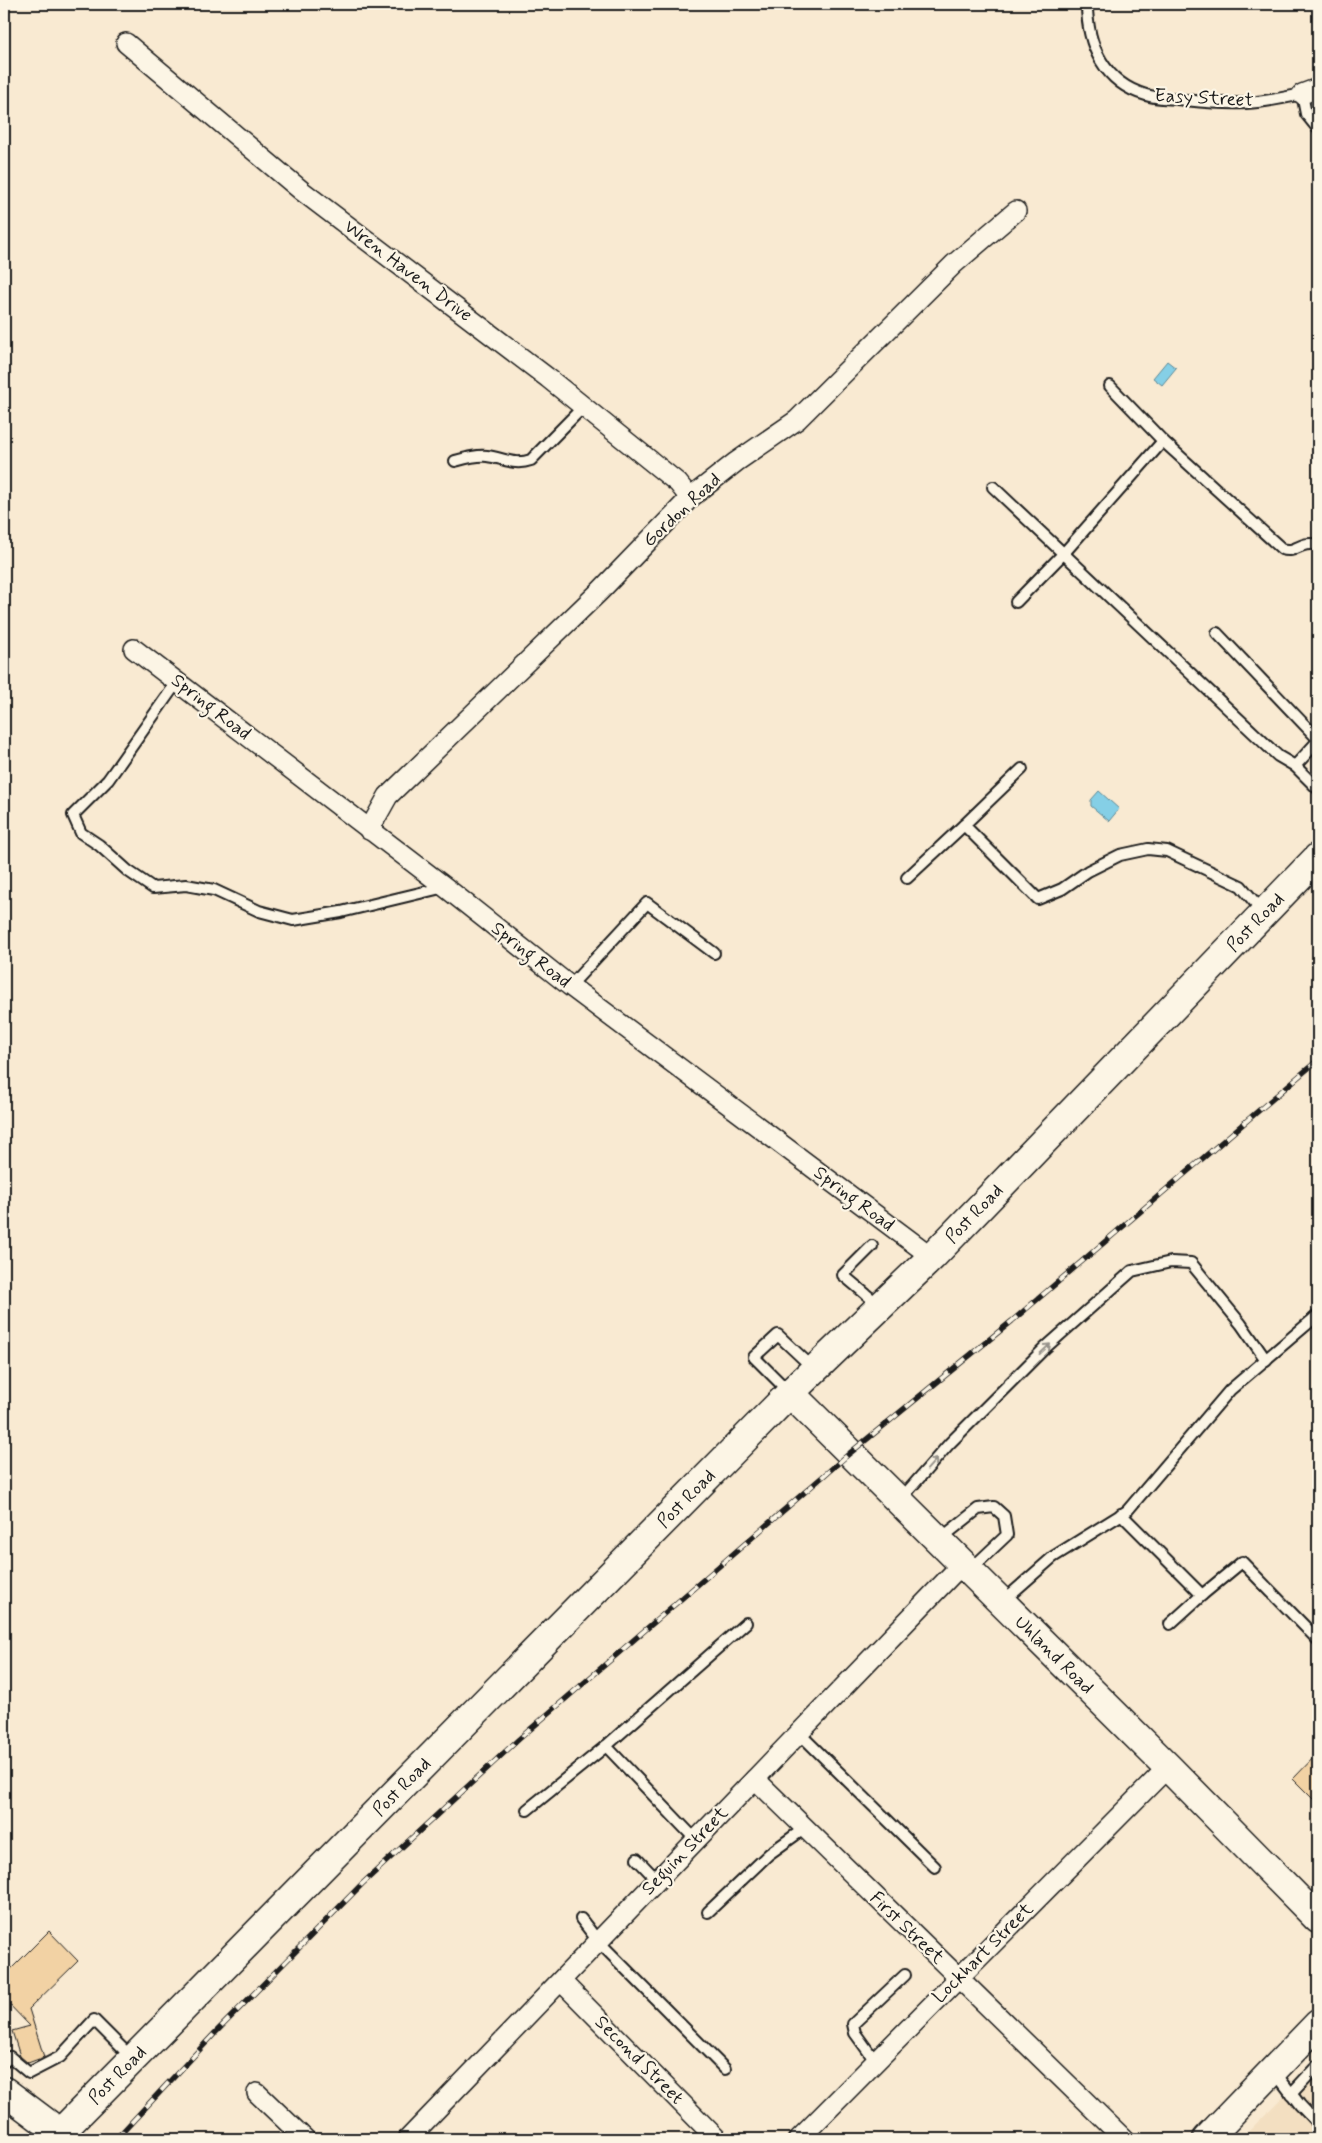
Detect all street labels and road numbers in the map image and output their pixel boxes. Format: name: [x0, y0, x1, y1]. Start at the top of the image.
street label: Easy Street: [1154, 83, 1254, 113]
street label: Wren Haven Drive: [339, 214, 477, 328]
street label: Gordon Road: [637, 467, 727, 553]
street label: Spring Road: [164, 668, 256, 748]
street label: Post Road: [1221, 887, 1290, 957]
street label: Spring Road: [484, 916, 576, 996]
street label: Spring Road: [807, 1160, 899, 1240]
street label: Post Road: [939, 1178, 1008, 1249]
street label: Post Road: [651, 1463, 721, 1533]
street label: Uhland Road: [1009, 1610, 1100, 1700]
street label: Post Road: [367, 1752, 436, 1822]
street label: Seguin Street: [636, 1801, 736, 1903]
street label: First Street: [864, 1886, 950, 1970]
street label: Lockhart Street: [927, 1897, 1039, 2009]
street label: Second Street: [589, 2010, 689, 2110]
street label: Post Road: [82, 2040, 152, 2110]

